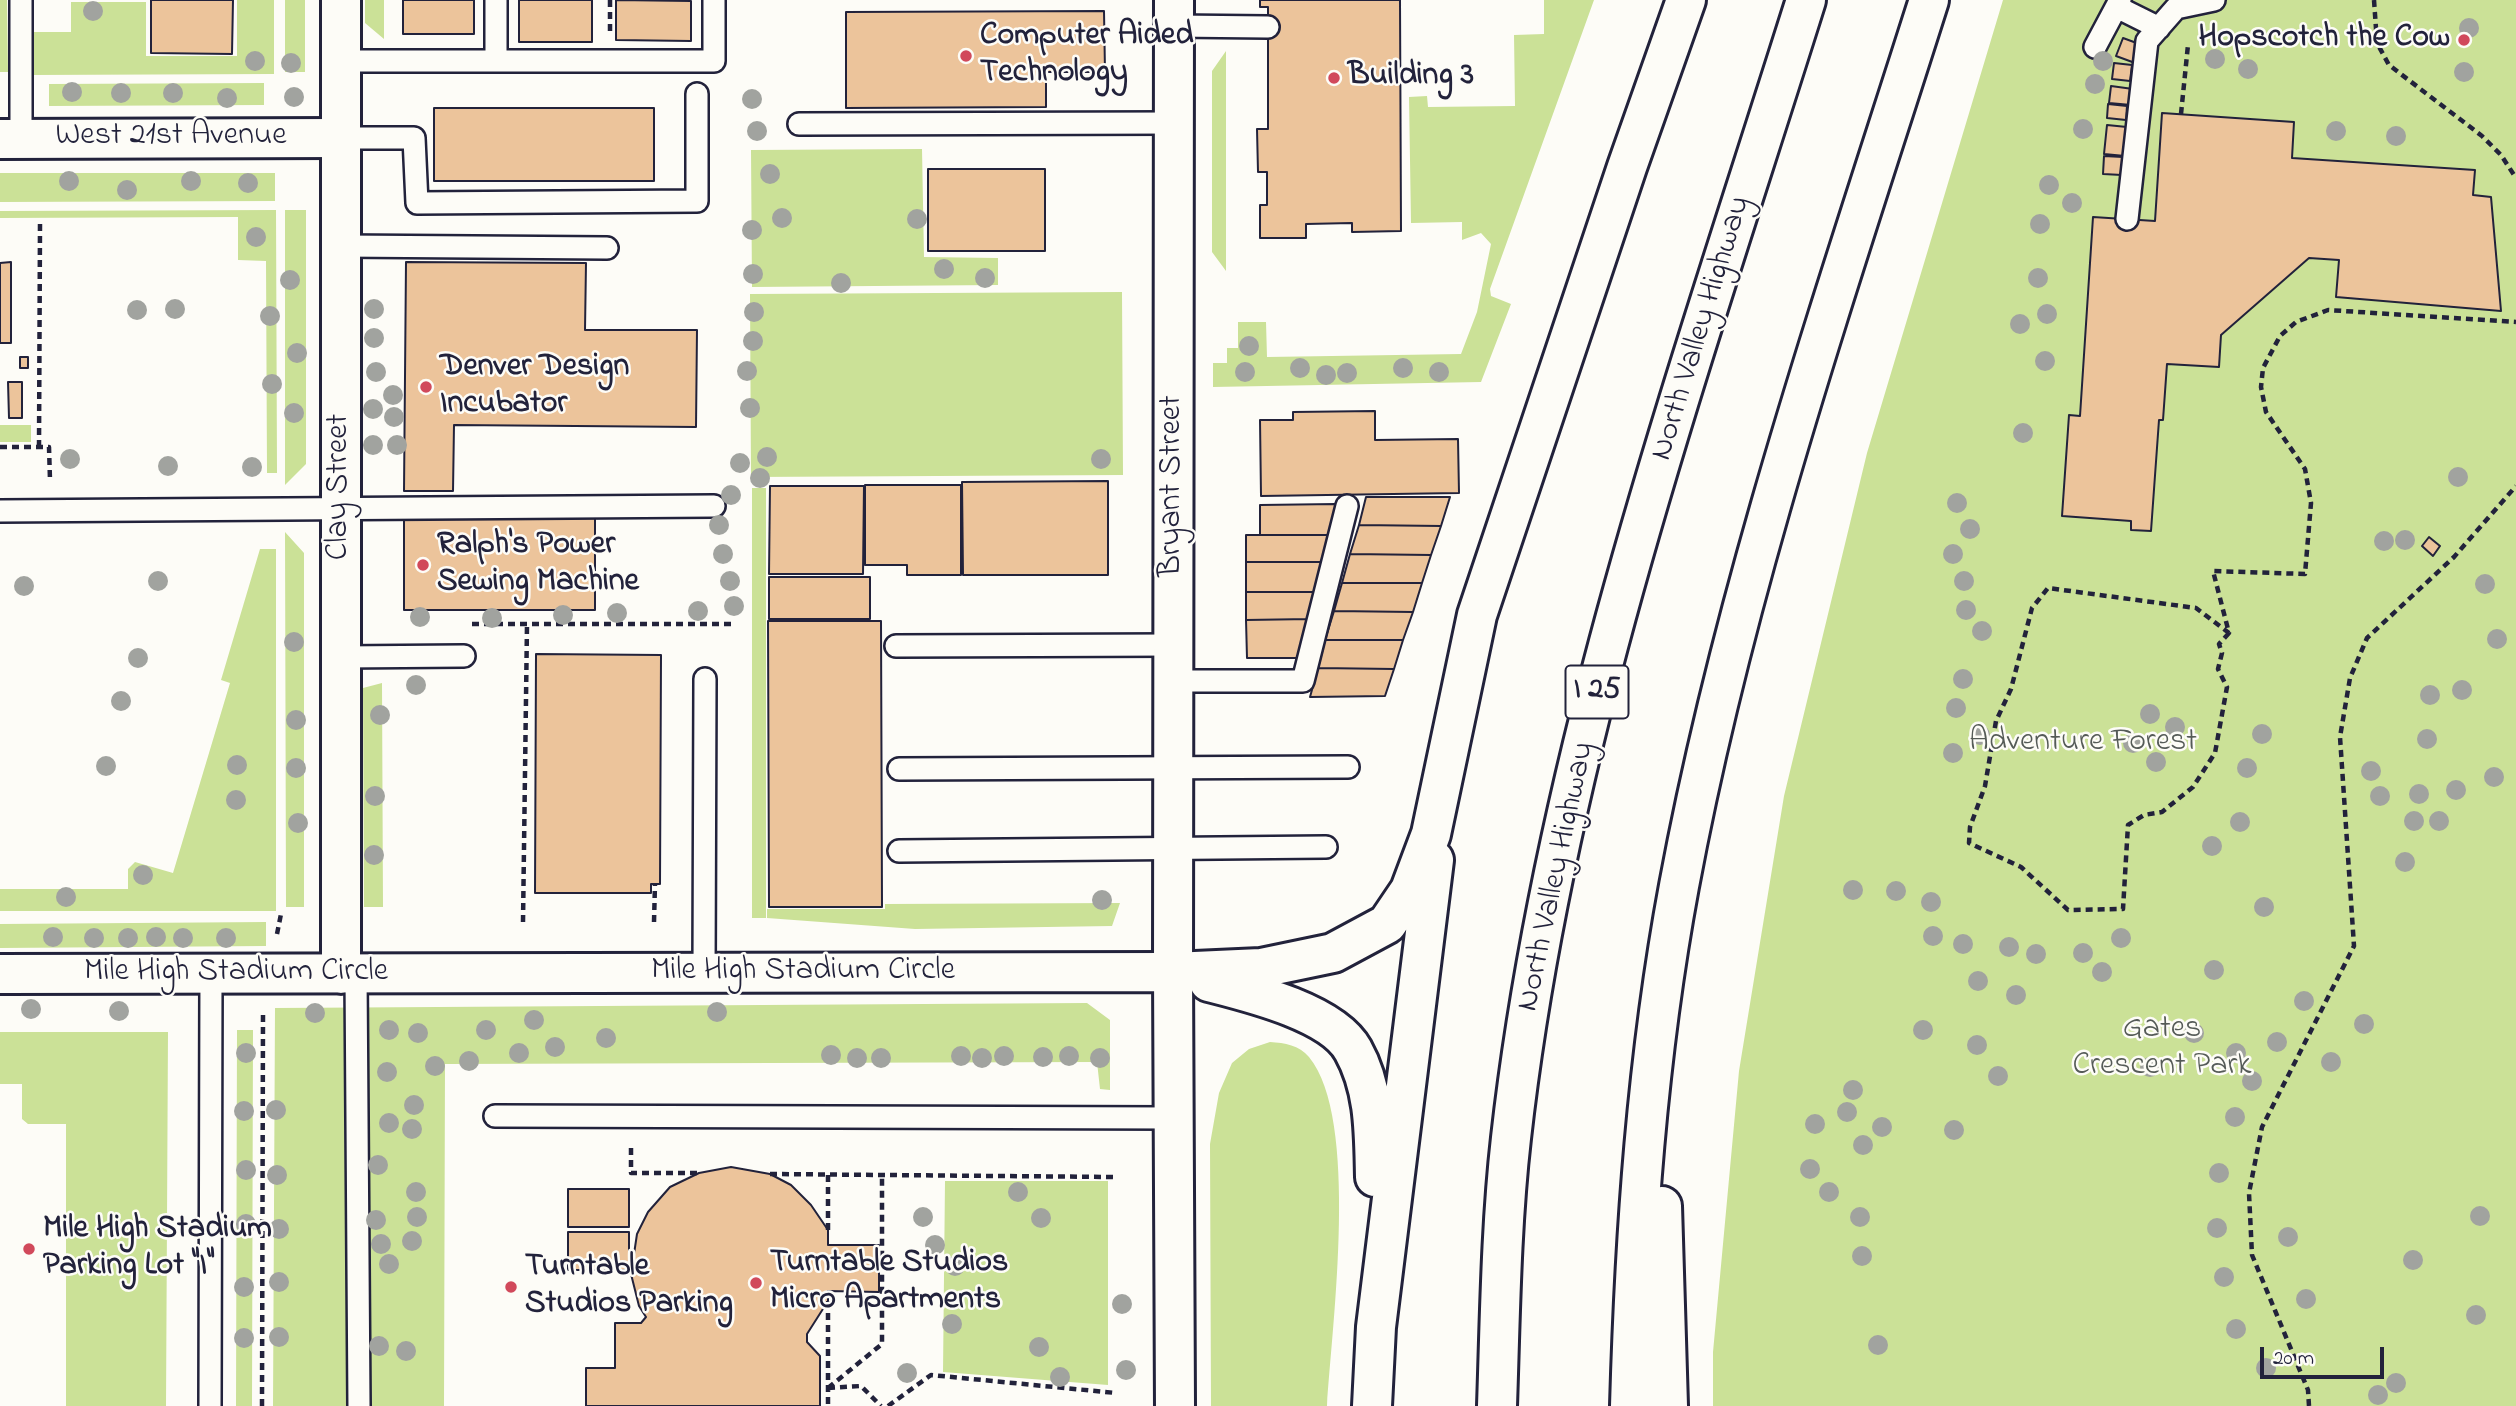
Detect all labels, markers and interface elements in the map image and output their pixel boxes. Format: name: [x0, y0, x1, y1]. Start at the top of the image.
place label: Computer Aided Technology: [980, 19, 1193, 94]
place label: Hopscotch the Cow: [2199, 21, 2450, 59]
marker: Hopscotch the Cow: [2456, 32, 2472, 48]
marker: Computer Aided Technology: [958, 48, 974, 64]
place label: Building 3: [1348, 59, 1474, 97]
marker: Building 3: [1326, 70, 1342, 86]
street label: West 21st Avenue: [56, 119, 286, 157]
street label: North Valley Highway: [1645, 192, 1761, 466]
place label: Denver Design Incubator: [440, 350, 629, 425]
marker: Denver Design Incubator: [418, 379, 434, 395]
street label: Bryant Street: [1155, 395, 1193, 577]
street label: Clay Street: [322, 414, 360, 560]
place label: Ralph's Power Sewing Machine: [437, 528, 639, 603]
marker: Ralph's Power Sewing Machine: [415, 557, 431, 573]
road number: I 25: [1566, 666, 1628, 719]
park label: Adventure Forest: [1969, 725, 2197, 763]
street label: North Valley Highway: [1511, 739, 1605, 1015]
street label: Mile High Stadium Circle: [651, 954, 955, 992]
street label: Mile High Stadium Circle: [84, 955, 388, 993]
park label: Gates Crescent Park: [2072, 1012, 2252, 1087]
place label: Mile High Stadium Parking Lot "I": [43, 1212, 272, 1287]
marker: Mile High Stadium Parking Lot "I": [21, 1241, 37, 1257]
place label: Turntable Studios Micro Apartments: [770, 1246, 1008, 1321]
place label: Turntable Studios Parking: [525, 1250, 733, 1325]
marker: Turntable Studios Micro Apartments: [748, 1275, 764, 1291]
marker: Turntable Studios Parking: [503, 1279, 519, 1295]
scale bar: [2264, 1332, 2388, 1376]
text: 20 m: [2273, 1344, 2314, 1374]

